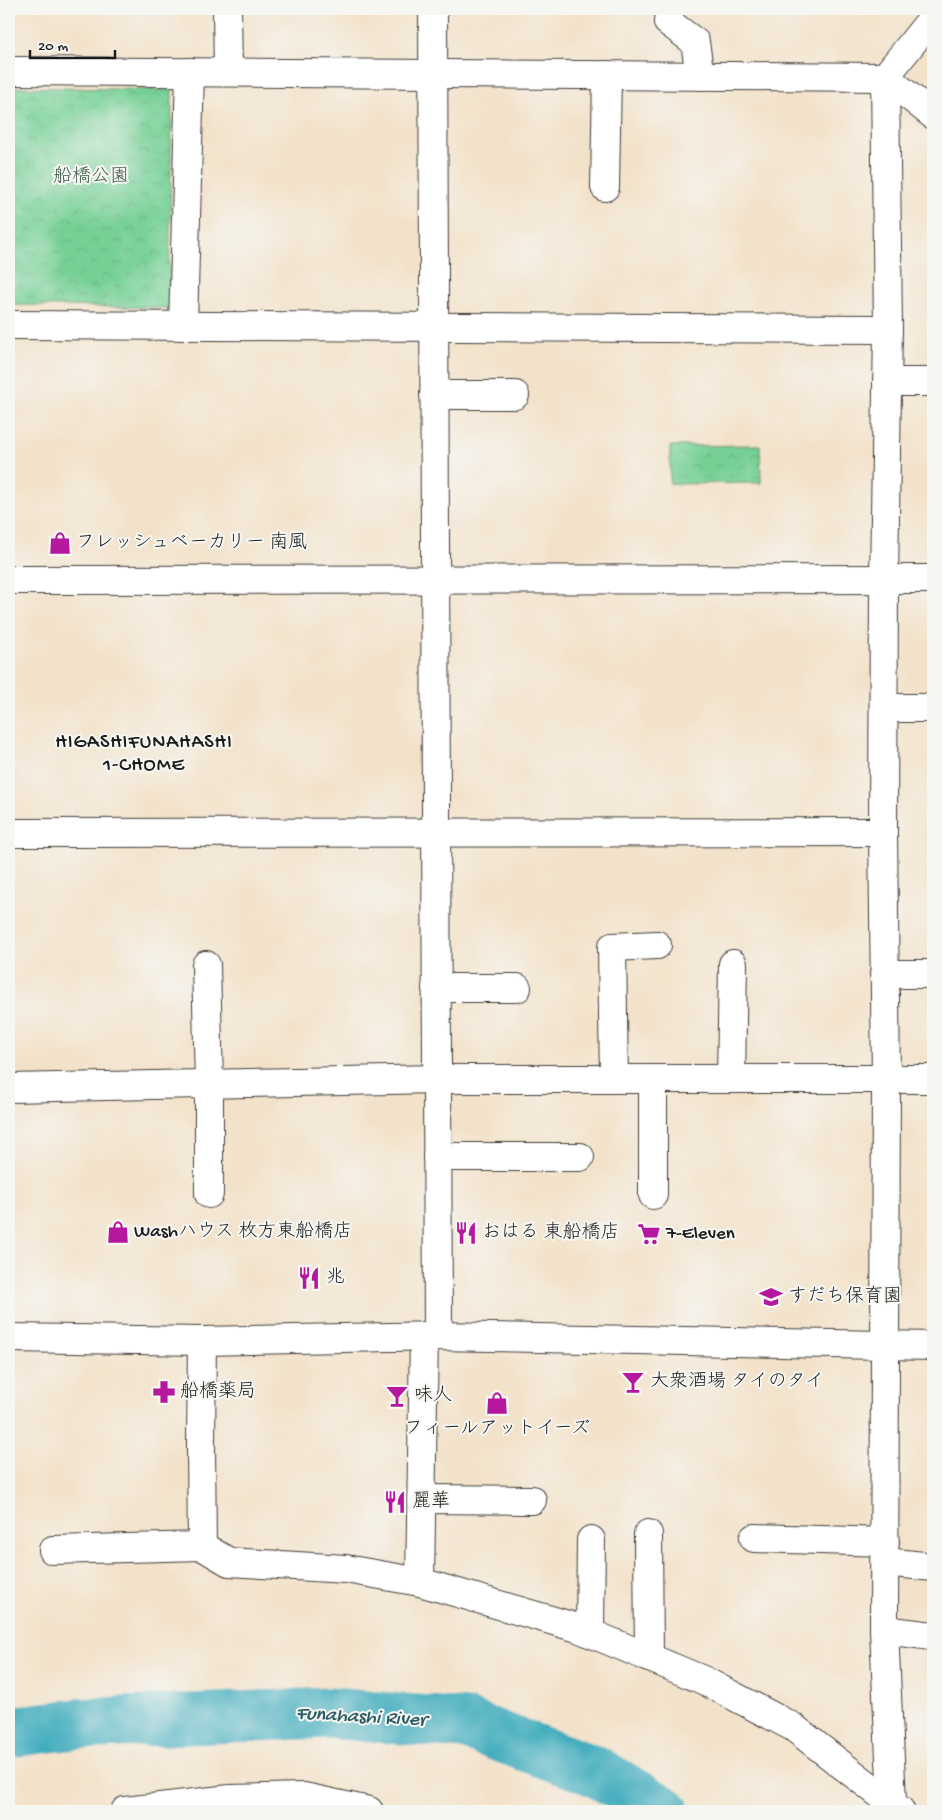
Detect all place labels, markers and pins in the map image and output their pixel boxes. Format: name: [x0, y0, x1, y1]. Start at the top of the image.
shop icon: フレッシュベーカリー 南風: [47, 530, 73, 556]
place label: フレッシュベーカリー 南風: [76, 531, 307, 555]
shop icon: Washハウス 枚方東船橋店: [105, 1219, 131, 1245]
place label: Washハウス 枚方東船橋店: [134, 1220, 352, 1244]
restaurant icon: おはる 東船橋店: [453, 1220, 479, 1246]
place label: おはる 東船橋店: [482, 1221, 620, 1245]
supermarket icon: 7-Eleven: [636, 1221, 662, 1247]
place label: 7-Eleven: [665, 1223, 735, 1246]
restaurant icon: 兆: [296, 1265, 322, 1291]
place label: 兆: [326, 1267, 345, 1290]
school or university icon: すだち保育園: [758, 1284, 784, 1310]
place label: すだち保育園: [788, 1285, 902, 1309]
bar icon: 大衆酒場 タイのタイ: [620, 1369, 646, 1395]
place label: 大衆酒場 タイのタイ: [650, 1370, 824, 1394]
pharmacy icon: 船橋薬局: [151, 1379, 177, 1405]
place label: 船橋薬局: [180, 1380, 256, 1404]
bar icon: 味人: [384, 1383, 410, 1409]
place label: 味人: [414, 1384, 452, 1408]
shop icon: フィールアットイーズ: [484, 1390, 510, 1416]
place label: フィールアットイーズ: [404, 1418, 590, 1441]
restaurant icon: 麗華: [382, 1489, 408, 1515]
place label: 麗華: [412, 1490, 450, 1514]

